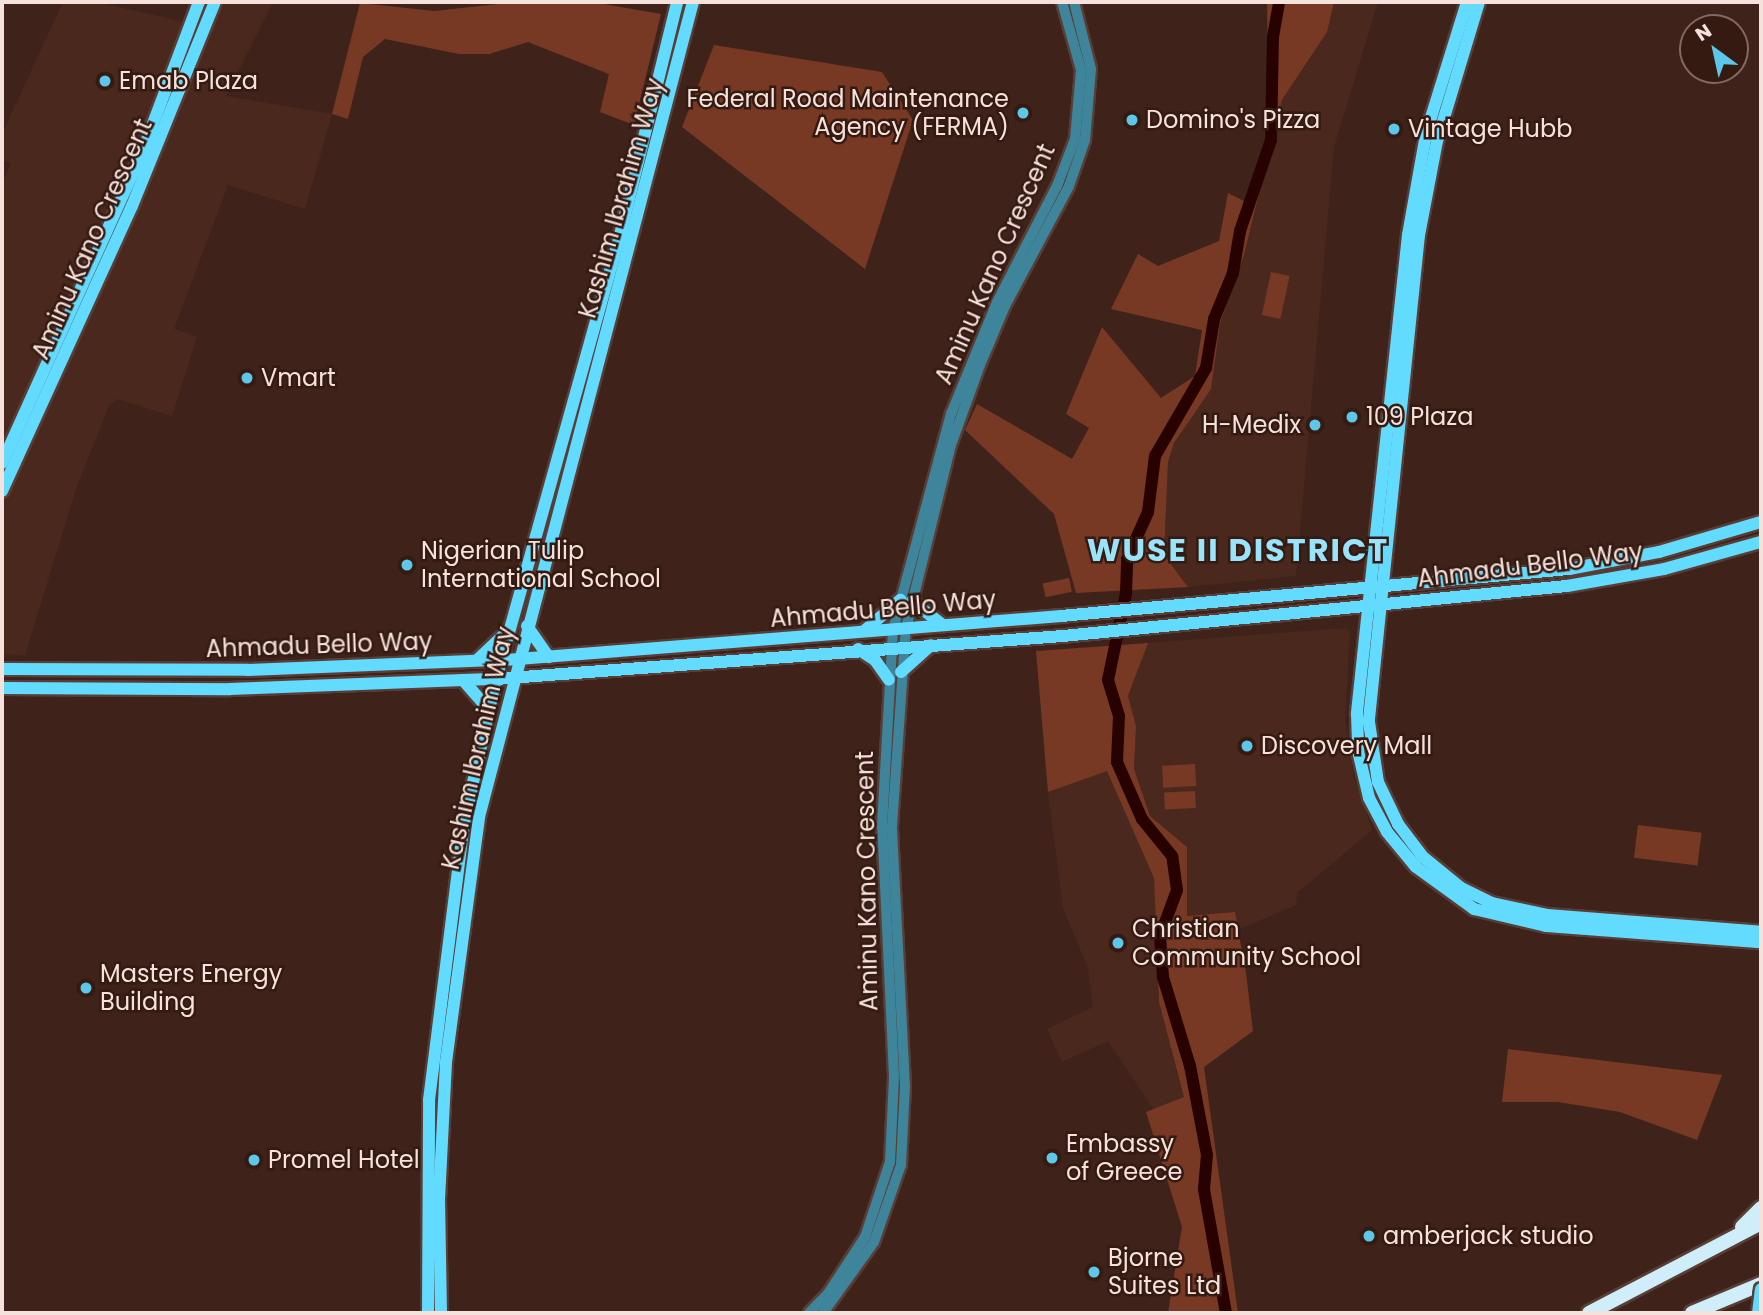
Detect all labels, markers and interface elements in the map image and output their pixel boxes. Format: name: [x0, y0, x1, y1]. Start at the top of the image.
north arrow: [1679, 14, 1749, 84]
text: N: [1690, 17, 1717, 48]
place label: Emab Plaza: [119, 67, 258, 95]
marker: Emab Plaza: [97, 73, 113, 89]
street label: Kashim Ibrahim Way: [573, 75, 669, 321]
place label: Federal Road Maintenance Agency (FERMA): [686, 85, 1009, 141]
marker: Federal Road Maintenance Agency (FERMA): [1015, 105, 1031, 121]
place label: Domino's Pizza: [1146, 106, 1320, 134]
marker: Domino's Pizza: [1124, 112, 1140, 128]
street label: Aminu Kano Crescent: [26, 114, 158, 364]
place label: Vintage Hubb: [1408, 115, 1572, 143]
marker: Vintage Hubb: [1386, 121, 1402, 137]
street label: Aminu Kano Crescent: [929, 139, 1061, 389]
place label: Vmart: [261, 364, 336, 392]
marker: Vmart: [239, 370, 255, 386]
place label: 109 Plaza: [1366, 403, 1473, 431]
marker: 109 Plaza: [1344, 409, 1360, 425]
place label: H-Medix: [1202, 411, 1301, 439]
marker: H-Medix: [1307, 417, 1323, 433]
district label: WUSE II DISTRICT: [1089, 531, 1387, 569]
place label: Nigerian Tulip International School: [421, 537, 661, 593]
street label: Ahmadu Bello Way: [1416, 537, 1644, 593]
marker: Nigerian Tulip International School: [399, 557, 415, 573]
street label: Ahmadu Bello Way: [769, 585, 997, 633]
street label: Kashim Ibrahim Way: [436, 624, 520, 872]
street label: Ahmadu Bello Way: [205, 627, 433, 663]
place label: Discovery Mall: [1261, 732, 1432, 760]
marker: Discovery Mall: [1239, 738, 1255, 754]
street label: Aminu Kano Crescent: [850, 751, 884, 1011]
place label: Christian Community School: [1132, 915, 1361, 971]
marker: Christian Community School: [1110, 935, 1126, 951]
place label: Masters Energy Building: [100, 960, 282, 1016]
marker: Masters Energy Building: [78, 980, 94, 996]
place label: Embassy of Greece: [1066, 1130, 1182, 1186]
place label: Promel Hotel: [268, 1146, 420, 1174]
marker: Embassy of Greece: [1044, 1150, 1060, 1166]
marker: Promel Hotel: [246, 1152, 262, 1168]
place label: amberjack studio: [1383, 1222, 1594, 1250]
marker: amberjack studio: [1361, 1228, 1377, 1244]
place label: Bjorne Suites Ltd: [1108, 1244, 1221, 1300]
marker: Bjorne Suites Ltd: [1086, 1264, 1102, 1280]

